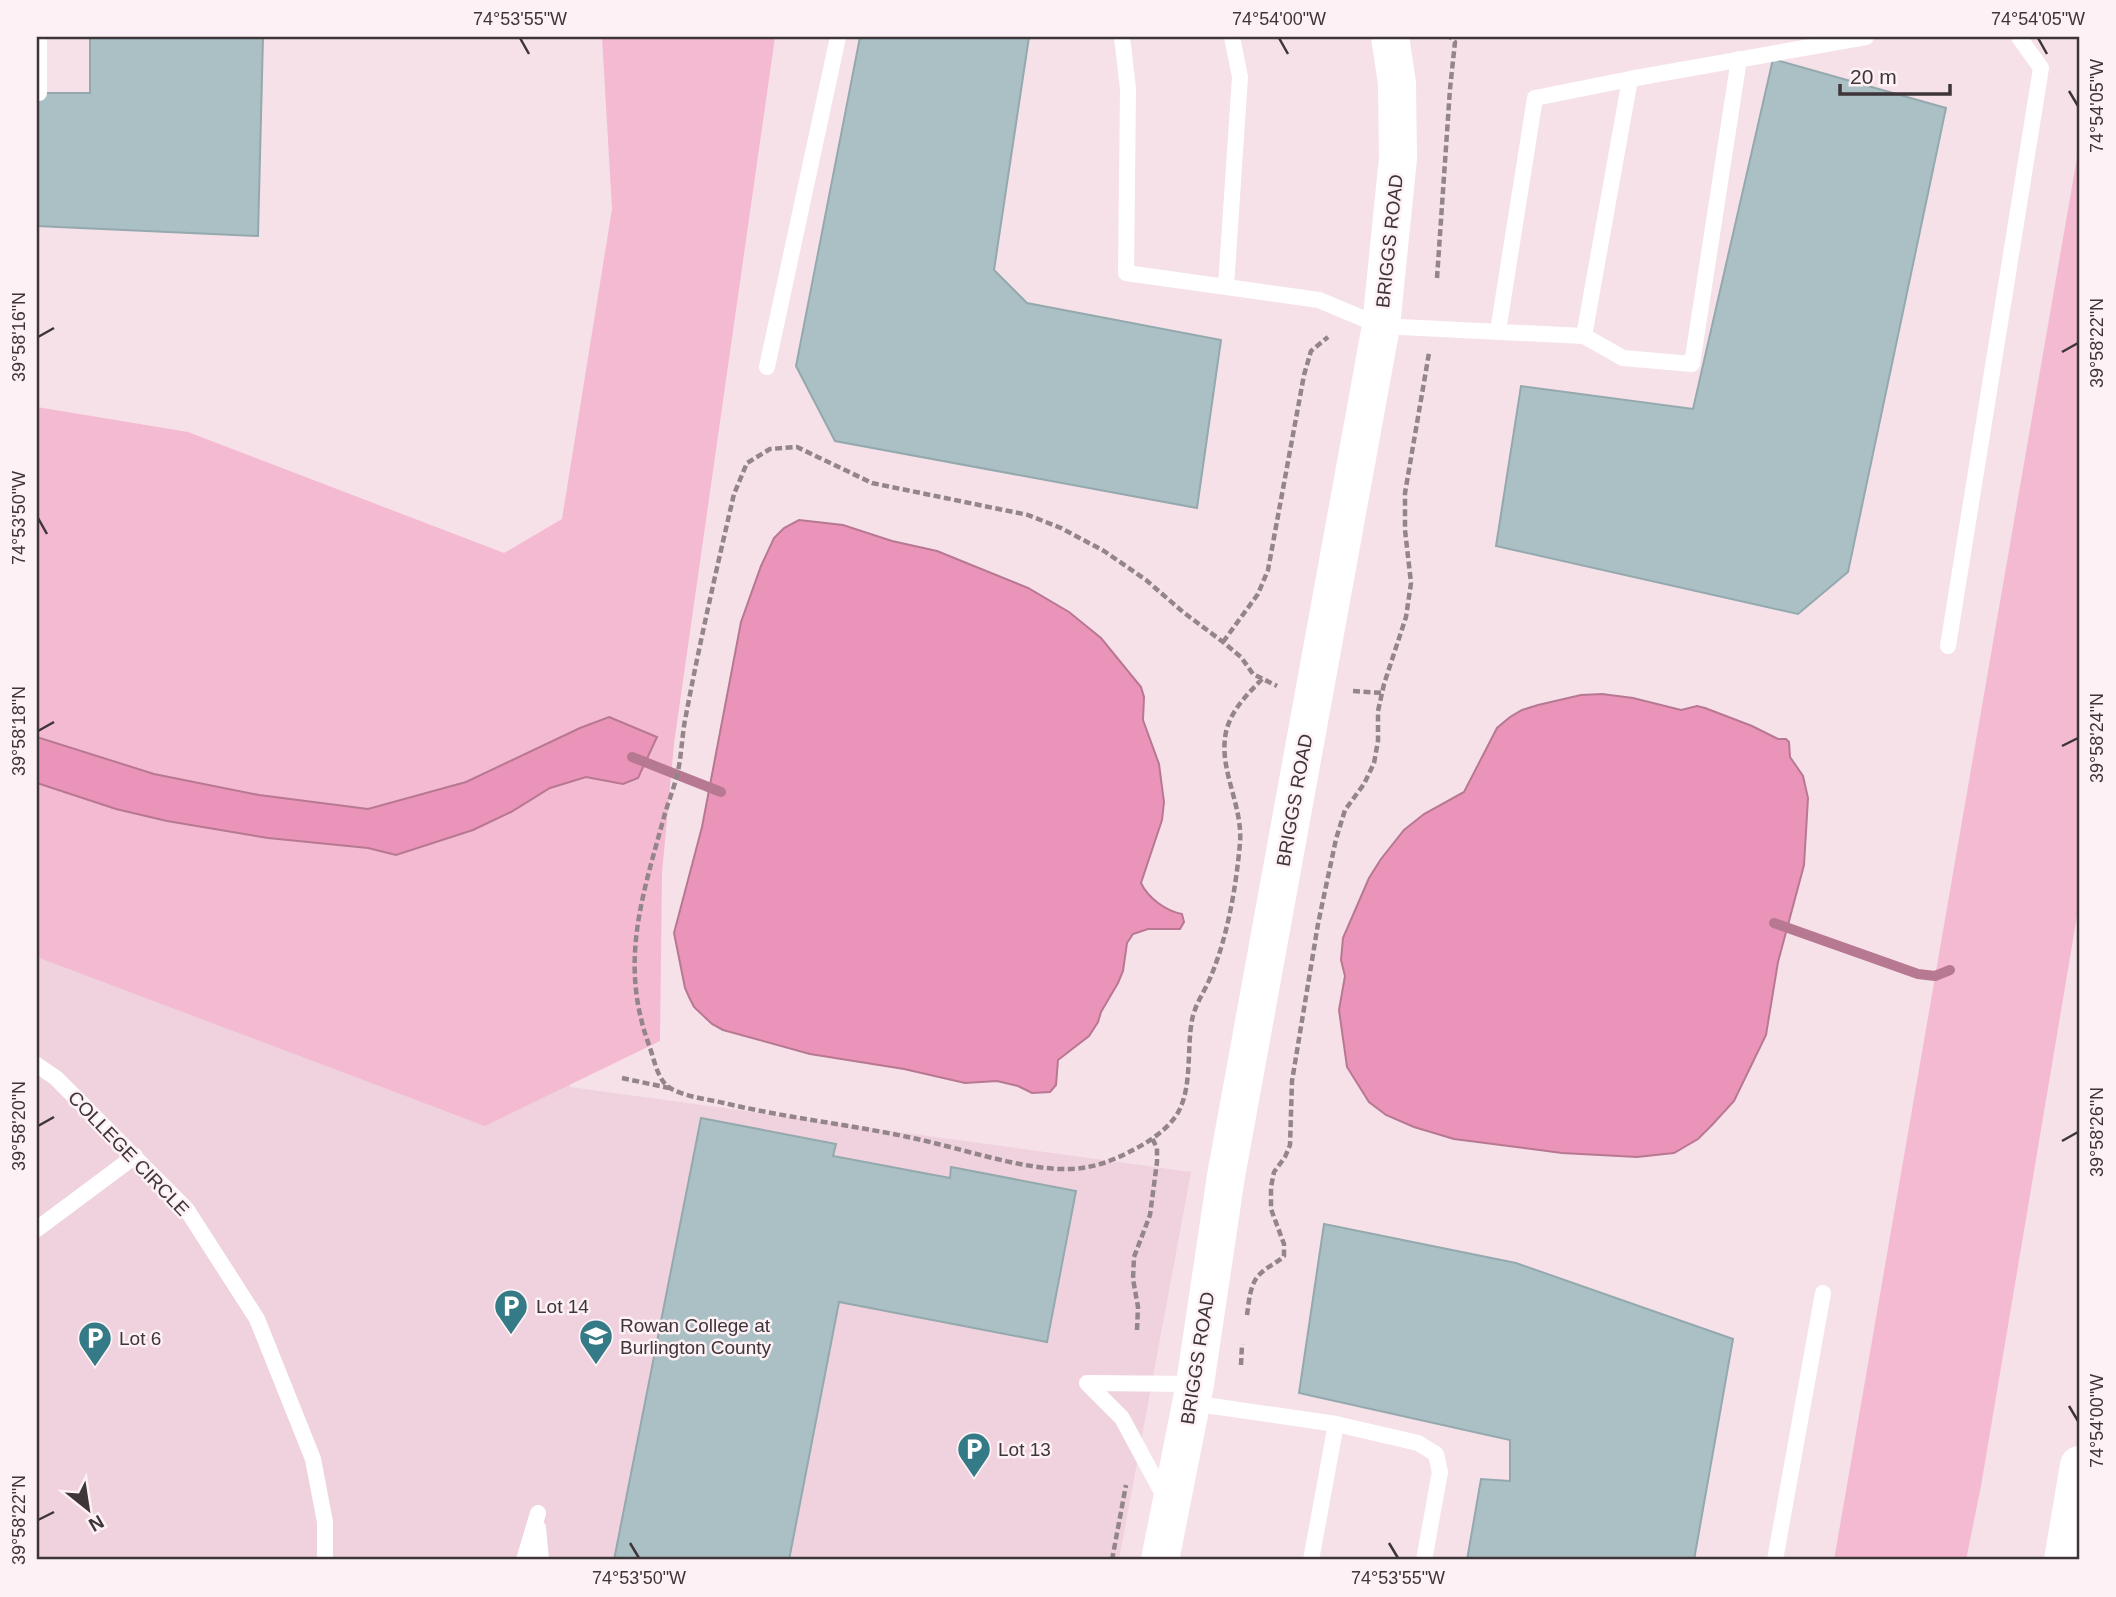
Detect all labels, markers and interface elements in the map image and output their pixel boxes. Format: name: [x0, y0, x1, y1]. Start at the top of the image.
text: 74°53'55"W: [473, 9, 567, 29]
text: 74°54'00"W: [1232, 9, 1326, 29]
text: 74°54'05"W: [1991, 9, 2085, 29]
scale bar: [1840, 52, 1950, 96]
text: 74°54'05"W: [2087, 59, 2107, 153]
text: 20 m: [1850, 65, 1897, 88]
street label: BRIGGS ROAD: [1372, 173, 1407, 309]
text: 39°58'16"N: [9, 292, 29, 382]
text: 39°58'22"N: [2087, 298, 2107, 388]
text: 74°53'50"W: [9, 471, 29, 565]
text: 39°58'18"N: [9, 686, 29, 776]
text: 39°58'24"N: [2087, 693, 2107, 783]
street label: BRIGGS ROAD: [1273, 732, 1316, 868]
text: 39°58'20"N: [9, 1081, 29, 1171]
street label: COLLEGE CIRCLE: [64, 1087, 193, 1220]
text: 39°58'26"N: [2087, 1087, 2107, 1177]
parking icon: Lot 14: [492, 1287, 530, 1336]
street label: BRIGGS ROAD: [1177, 1290, 1218, 1426]
place label: Lot 14: [536, 1296, 589, 1317]
place label: Rowan College at Burlington County: [620, 1315, 772, 1358]
school or university icon: Rowan College at Burlington County: [577, 1317, 615, 1366]
parking icon: Lot 6: [76, 1319, 114, 1368]
place label: Lot 6: [119, 1328, 161, 1349]
text: 74°54'00"W: [2087, 1374, 2107, 1468]
parking icon: Lot 13: [955, 1430, 993, 1479]
place label: Lot 13: [998, 1439, 1051, 1460]
north arrow: [52, 1474, 122, 1544]
text: 39°58'22"N: [9, 1475, 29, 1565]
text: N: [85, 1511, 107, 1536]
text: 74°53'50"W: [592, 1568, 686, 1588]
text: 74°53'55"W: [1351, 1568, 1445, 1588]

